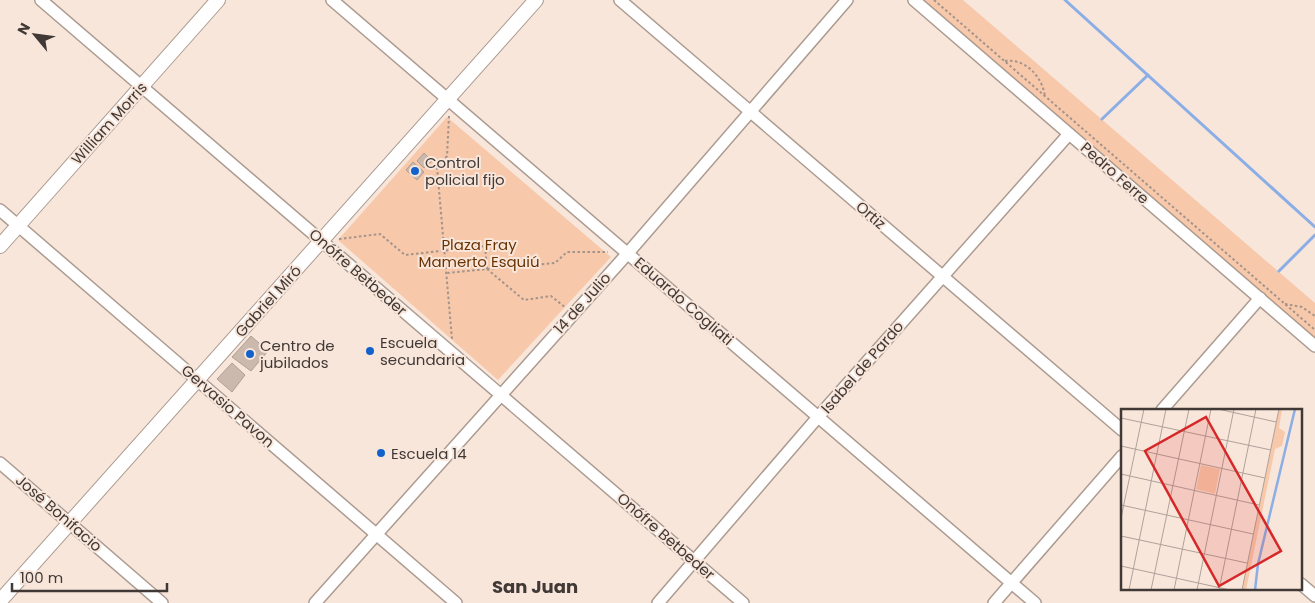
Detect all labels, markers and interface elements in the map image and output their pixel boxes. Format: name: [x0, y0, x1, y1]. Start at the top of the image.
north arrow: [10, 10, 60, 60]
text: N: [12, 19, 35, 38]
street label: William Morris: [66, 77, 152, 169]
street label: Pedro Ferre: [1076, 137, 1154, 209]
place label: Control policial fijo: [425, 152, 505, 190]
marker: Control policial fijo: [409, 165, 421, 177]
street label: Ortiz: [852, 196, 891, 234]
street label: Onófre Betbeder: [305, 224, 412, 321]
park label: Plaza Fray Mamerto Esquiú: [418, 234, 540, 272]
street label: Eduardo Cogliati: [630, 252, 738, 350]
street label: Gabriel Miró: [230, 261, 306, 341]
street label: 14 de Julio: [549, 268, 615, 338]
street label: Isabel de Pardo: [816, 316, 908, 418]
place label: Escuela secundaria: [380, 332, 465, 370]
place label: Centro de jubilados: [259, 335, 335, 373]
marker: Escuela secundaria: [364, 345, 376, 357]
marker: Centro de jubilados: [244, 348, 256, 360]
street label: Gervasio Pavon: [177, 360, 279, 452]
inset map: [1121, 409, 1302, 590]
place label: Escuela 14: [391, 443, 467, 464]
marker: Escuela 14: [375, 447, 387, 459]
street label: José Bonifacio: [11, 470, 107, 556]
street label: Onófre Betbeder: [613, 488, 720, 585]
scale bar: [12, 560, 168, 592]
text: 100 m: [20, 567, 63, 588]
district label: San Juan: [492, 574, 578, 599]

